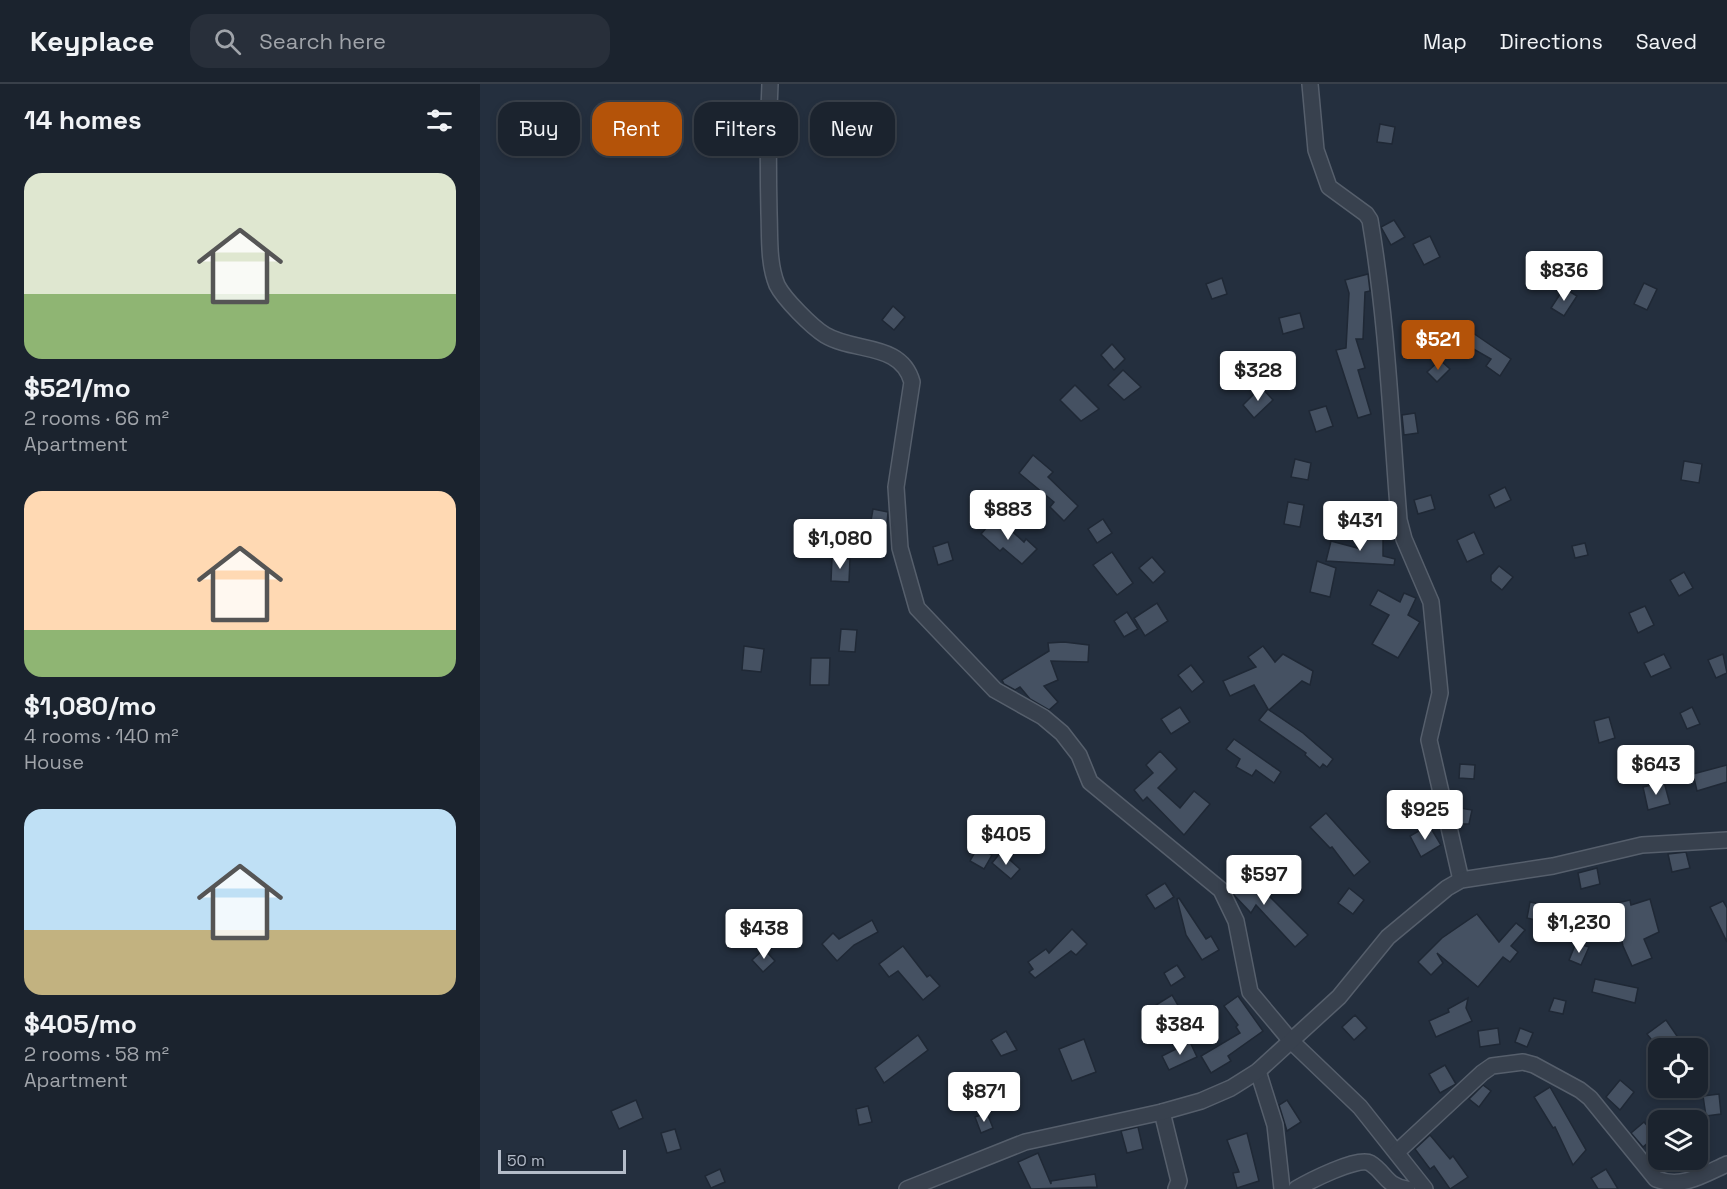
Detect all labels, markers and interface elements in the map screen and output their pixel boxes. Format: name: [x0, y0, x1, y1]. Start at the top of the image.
search box: [190, 14, 610, 68]
text: Keyplace: [30, 23, 154, 59]
icon: search: [211, 25, 244, 58]
text: Search here: [259, 27, 386, 55]
text: Map: [1423, 28, 1467, 55]
text: Directions: [1500, 28, 1603, 55]
text: Saved: [1636, 28, 1697, 55]
chip: Buy: [498, 102, 580, 156]
chip: Rent: [592, 102, 682, 156]
chip: Filters: [694, 102, 798, 156]
chip: New: [810, 102, 895, 156]
text: 14 homes: [24, 103, 142, 137]
icon: filters: [423, 104, 456, 137]
icon: home: [186, 212, 294, 320]
pin: $836: [1528, 251, 1600, 302]
text: $836: [1540, 257, 1588, 283]
pin: $521: [1402, 320, 1474, 371]
text: $521: [1416, 326, 1460, 352]
pin: $328: [1222, 351, 1294, 402]
text: $328: [1234, 357, 1282, 383]
text: $521/mo: [24, 371, 131, 405]
text: 2 rooms · 66 m²: [24, 405, 169, 431]
text: Apartment: [24, 431, 128, 457]
pin: $883: [972, 490, 1044, 541]
text: $883: [984, 496, 1032, 522]
pin: $431: [1324, 501, 1396, 552]
text: $431: [1337, 507, 1383, 533]
pin: $1,080: [791, 519, 889, 570]
text: $1,080: [808, 525, 872, 551]
icon: home: [186, 530, 294, 638]
text: $1,080/mo: [24, 689, 156, 723]
text: 4 rooms · 140 m²: [24, 723, 179, 749]
pin: $643: [1620, 745, 1692, 796]
text: House: [24, 749, 84, 775]
text: $643: [1631, 751, 1681, 777]
pin: $925: [1389, 790, 1461, 841]
text: $925: [1401, 796, 1449, 822]
pin: $405: [970, 815, 1042, 866]
text: $405: [981, 821, 1031, 847]
icon: home: [186, 848, 294, 956]
pin: $597: [1228, 855, 1300, 906]
text: $597: [1240, 861, 1288, 887]
pin: $1,230: [1530, 903, 1628, 954]
pin: $438: [728, 909, 800, 960]
text: $1,230: [1547, 909, 1611, 935]
text: $438: [740, 915, 789, 941]
pin: $384: [1144, 1005, 1216, 1056]
text: $405/mo: [24, 1007, 137, 1041]
text: $384: [1156, 1011, 1205, 1037]
map controls: [1648, 1038, 1708, 1170]
button: locate: [1648, 1038, 1708, 1098]
text: 2 rooms · 58 m²: [24, 1041, 169, 1067]
text: Apartment: [24, 1067, 128, 1093]
pin: $871: [948, 1072, 1020, 1123]
text: $871: [962, 1078, 1006, 1104]
button: layers: [1648, 1110, 1708, 1170]
scale bar: [498, 1147, 626, 1174]
text: 50 m: [507, 1150, 545, 1171]

